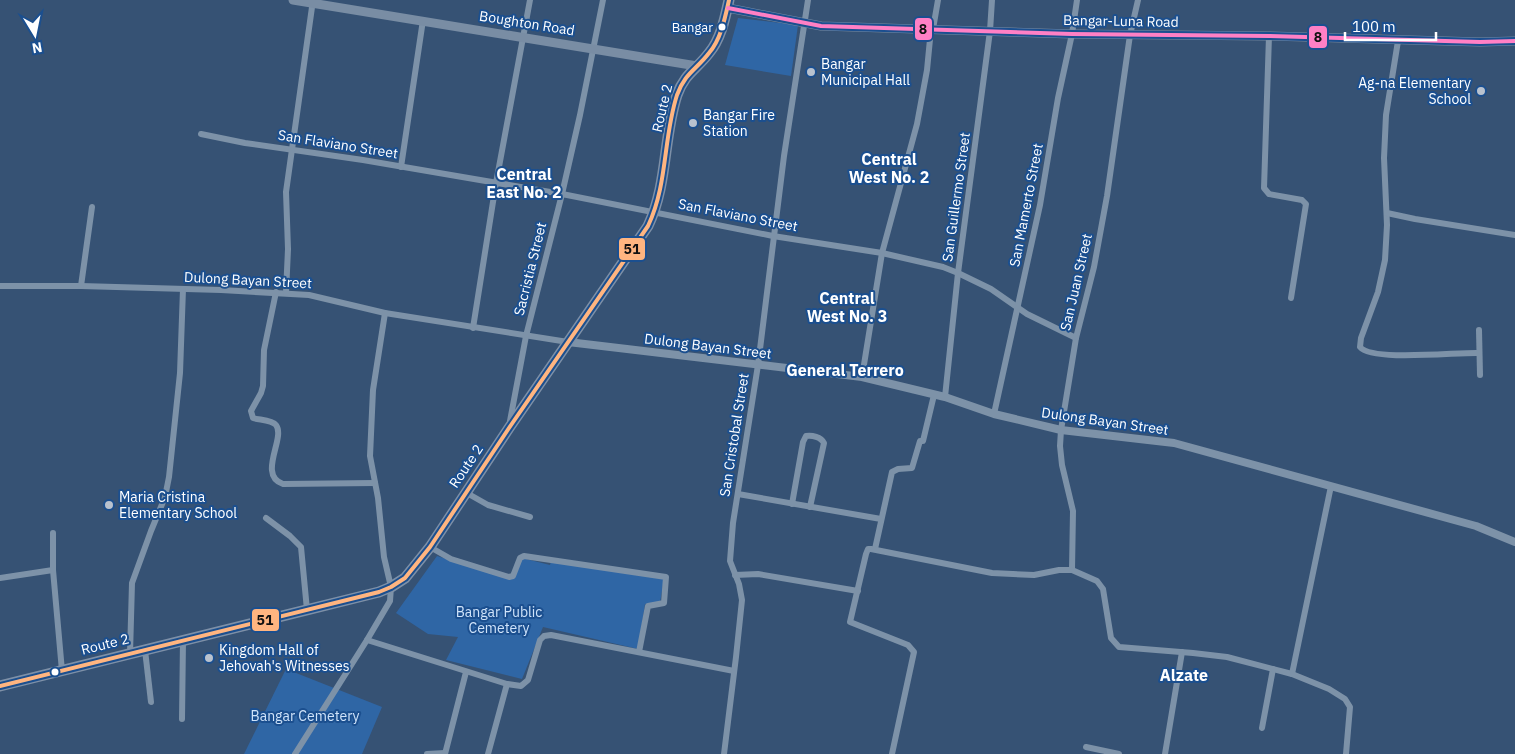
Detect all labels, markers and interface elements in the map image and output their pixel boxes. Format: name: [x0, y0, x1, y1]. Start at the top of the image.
street label: Boughton Road: [478, 7, 576, 39]
north arrow: [10, 10, 60, 60]
scale bar: [1345, 10, 1436, 42]
street label: Bangar-Luna Road: [1063, 11, 1179, 31]
line badge: 8: [914, 17, 933, 41]
text: 100 m: [1352, 17, 1396, 36]
place label: Bangar: [672, 19, 713, 36]
text: 8: [919, 20, 927, 38]
marker: Bangar: [717, 22, 727, 32]
line badge: 8: [1308, 25, 1328, 49]
text: 8: [1314, 28, 1322, 46]
text: N: [31, 38, 44, 58]
place label: Bangar Municipal Hall: [821, 55, 910, 89]
marker: Bangar Municipal Hall: [805, 66, 817, 78]
place label: Ag-na Elementary School: [1358, 74, 1471, 108]
street label: Route 2: [648, 82, 676, 134]
marker: Ag-na Elementary School: [1475, 85, 1487, 97]
place label: Bangar Fire Station: [703, 106, 775, 140]
marker: Bangar Fire Station: [687, 117, 699, 129]
street label: San Flaviano Street: [277, 126, 399, 162]
street label: San Guillermo Street: [938, 131, 974, 263]
street label: San Mamerto Street: [1005, 142, 1047, 268]
district label: Central West No. 2: [849, 149, 929, 187]
district label: Central East No. 2: [486, 164, 562, 202]
street label: San Flaviano Street: [677, 195, 799, 235]
street label: Sacristia Street: [510, 220, 550, 318]
street label: San Juan Street: [1056, 232, 1096, 332]
line badge: 51: [618, 237, 646, 261]
text: 51: [624, 240, 641, 258]
street label: Dulong Bayan Street: [184, 268, 313, 292]
district label: Central West No. 3: [807, 288, 887, 326]
street label: Dulong Bayan Street: [643, 329, 773, 363]
district label: General Terrero: [786, 360, 904, 380]
street label: San Cristobal Street: [715, 372, 753, 498]
street label: Dulong Bayan Street: [1040, 403, 1170, 439]
street label: Route 2: [445, 441, 487, 491]
place label: Maria Cristina Elementary School: [119, 488, 237, 522]
marker: Maria Cristina Elementary School: [103, 499, 115, 511]
park label: Bangar Public Cemetery: [456, 603, 542, 637]
line badge: 51: [251, 608, 280, 632]
text: 51: [257, 611, 274, 629]
street label: Route 2: [79, 629, 131, 659]
place label: Kingdom Hall of Jehovah's Witnesses: [219, 641, 350, 675]
marker: Kingdom Hall of Jehovah's Witnesses: [203, 652, 215, 664]
district label: Alzate: [1160, 665, 1208, 685]
unlabelled marker: [50, 667, 60, 677]
park label: Bangar Cemetery: [251, 707, 359, 725]

